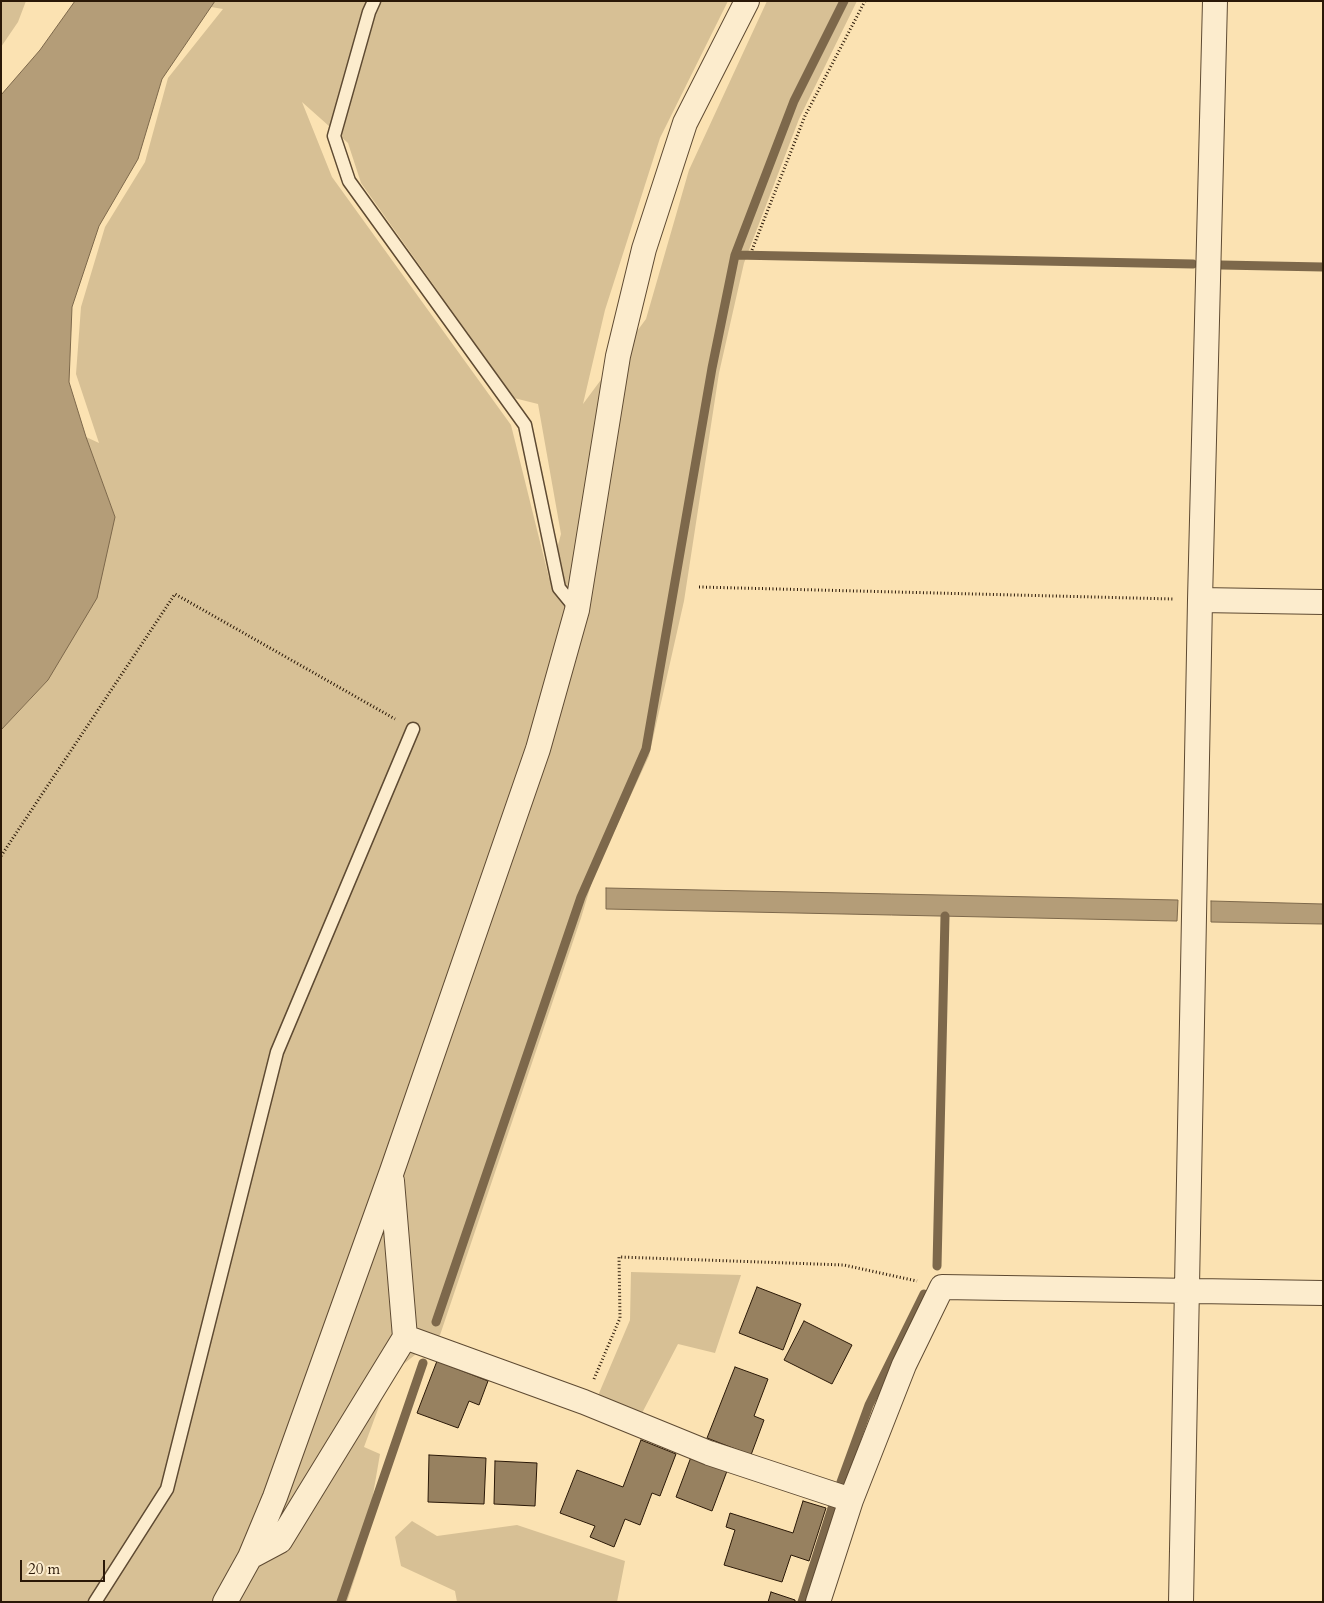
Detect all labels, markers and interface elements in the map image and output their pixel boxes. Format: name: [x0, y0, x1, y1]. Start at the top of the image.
scale bar: [22, 1550, 108, 1582]
text: 20 m: [28, 1559, 60, 1579]

